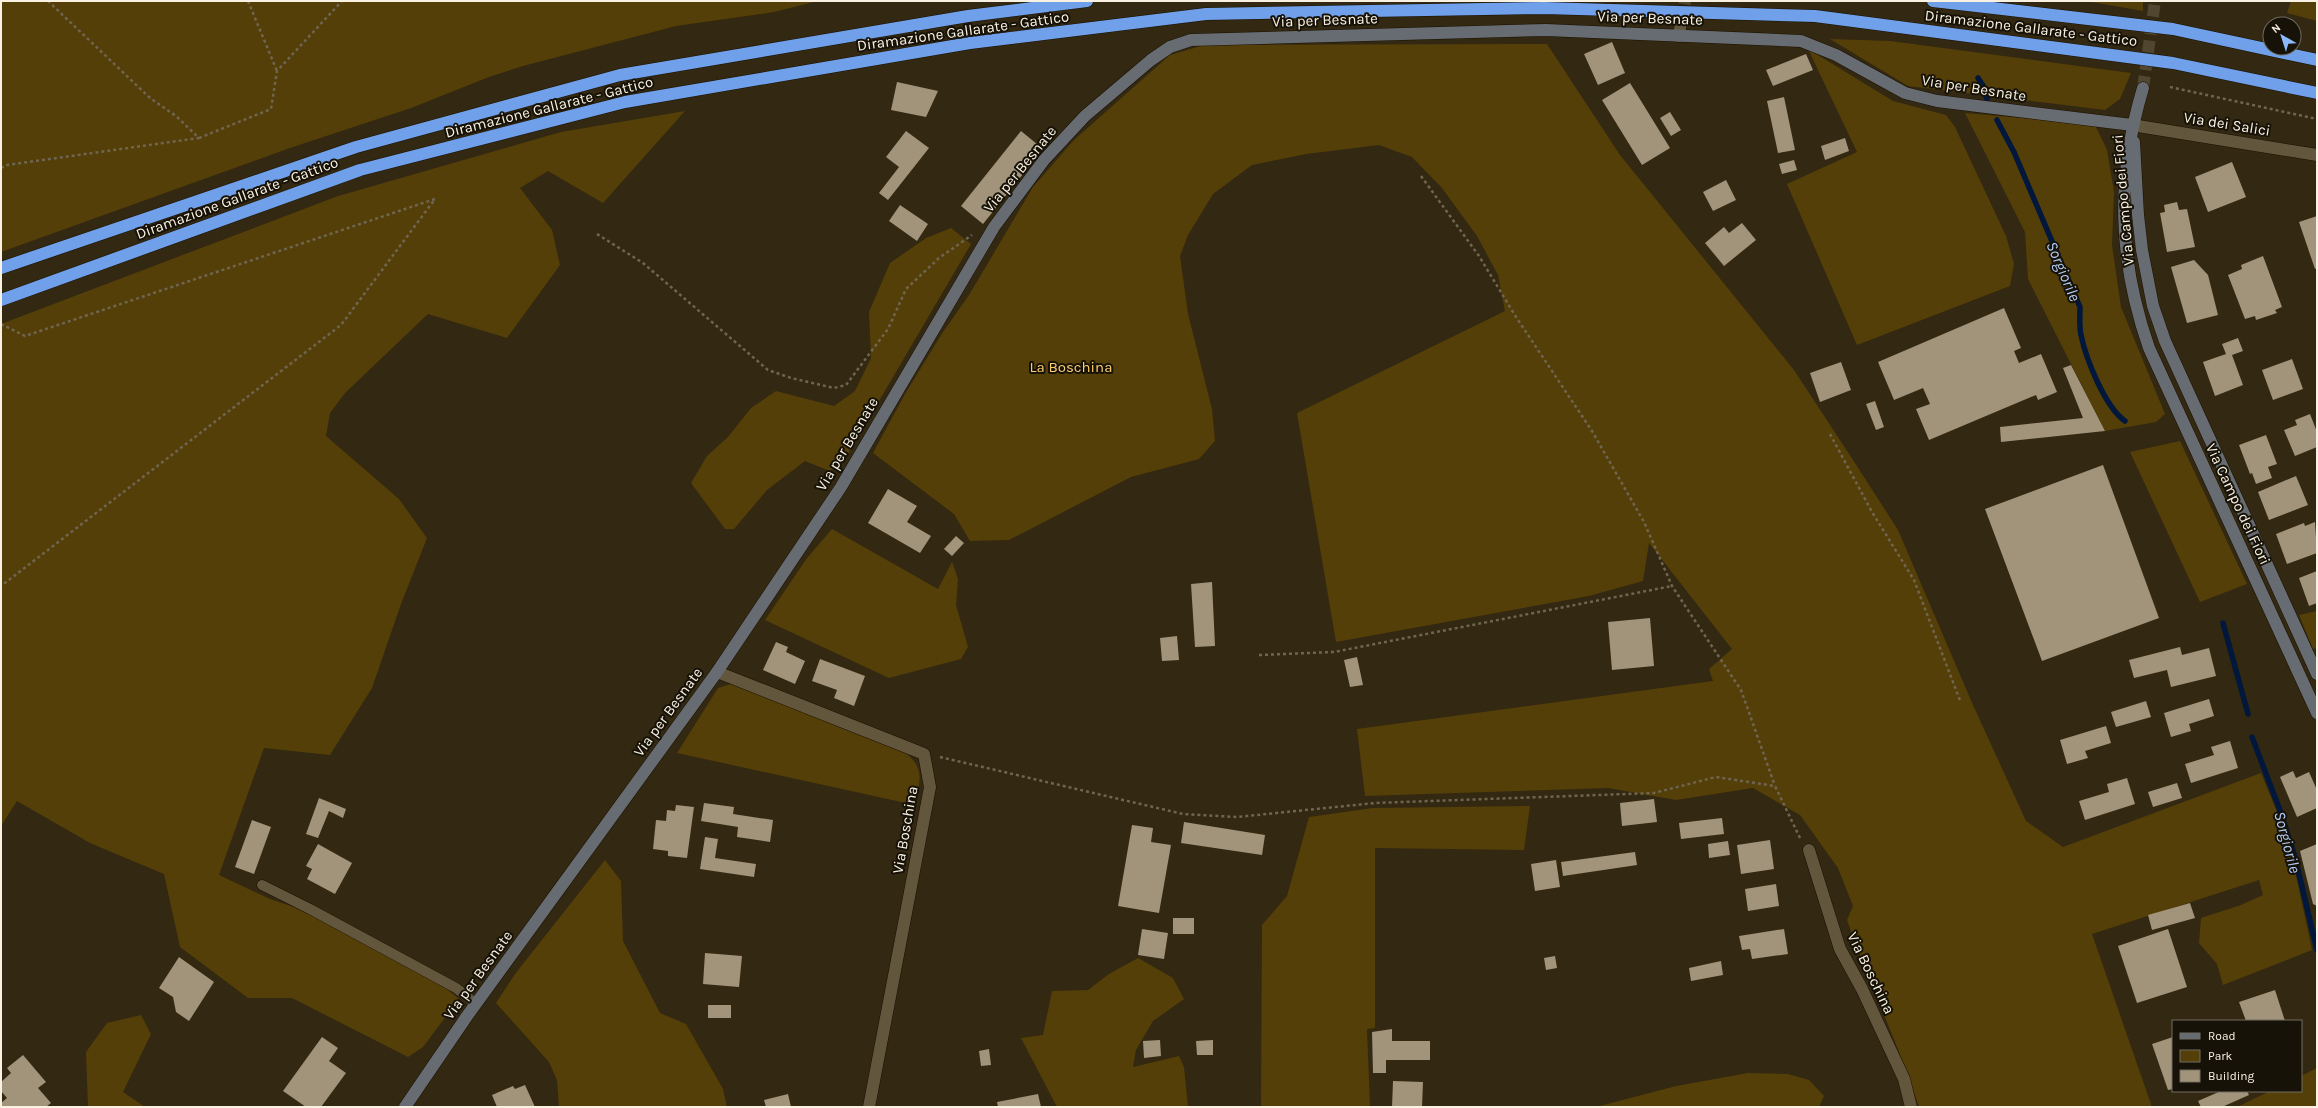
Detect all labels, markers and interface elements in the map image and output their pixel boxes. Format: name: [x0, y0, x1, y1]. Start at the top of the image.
street label: Diramazione Gallarate - Gattico: [1924, 6, 2138, 50]
street label: Diramazione Gallarate - Gattico: [856, 7, 1070, 55]
street label: Via per Besnate: [1597, 7, 1703, 29]
street label: Via per Besnate: [1272, 9, 1378, 31]
north arrow: [2262, 16, 2302, 56]
text: N: [2269, 21, 2283, 36]
street label: Via per Besnate: [1920, 71, 2028, 105]
street label: Diramazione Gallarate - Gattico: [443, 72, 655, 142]
street label: Via dei Salici: [2182, 108, 2272, 140]
street label: Via per Besnate: [980, 122, 1060, 216]
street label: Via Campo dei Fiori: [2108, 134, 2138, 266]
street label: Diramazione Gallarate - Gattico: [133, 153, 341, 243]
water label: Sorgiorile: [2042, 238, 2085, 305]
park label: La Boschina: [1030, 358, 1112, 376]
street label: Via per Besnate: [812, 394, 882, 494]
street label: Via Campo dei Fiori: [2202, 440, 2274, 568]
street label: Via per Besnate: [630, 664, 706, 760]
street label: Via Boschina: [888, 785, 922, 875]
water label: Sorgiorile: [2270, 809, 2305, 876]
street label: Via per Besnate: [440, 927, 516, 1023]
street label: Via Boschina: [1843, 929, 1899, 1017]
legend: [2172, 1020, 2302, 1092]
text: Road: [2208, 1029, 2236, 1043]
text: Park: [2208, 1049, 2233, 1063]
text: Building: [2208, 1069, 2255, 1083]

